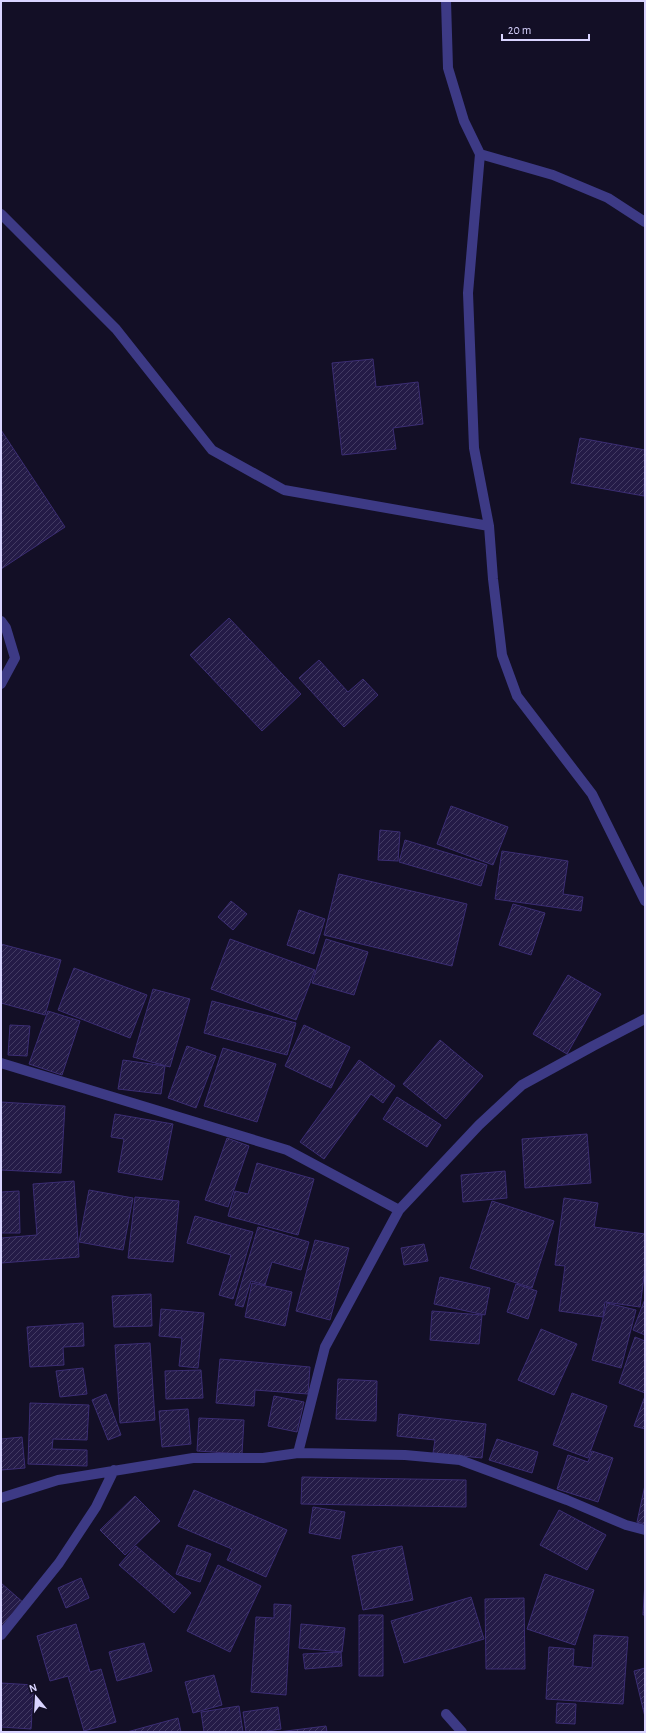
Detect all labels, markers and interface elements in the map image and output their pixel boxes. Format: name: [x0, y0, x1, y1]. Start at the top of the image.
scale bar: [502, 16, 589, 42]
text: 20 m: [508, 24, 531, 36]
north arrow: [16, 1677, 56, 1717]
text: N: [28, 1682, 38, 1694]

